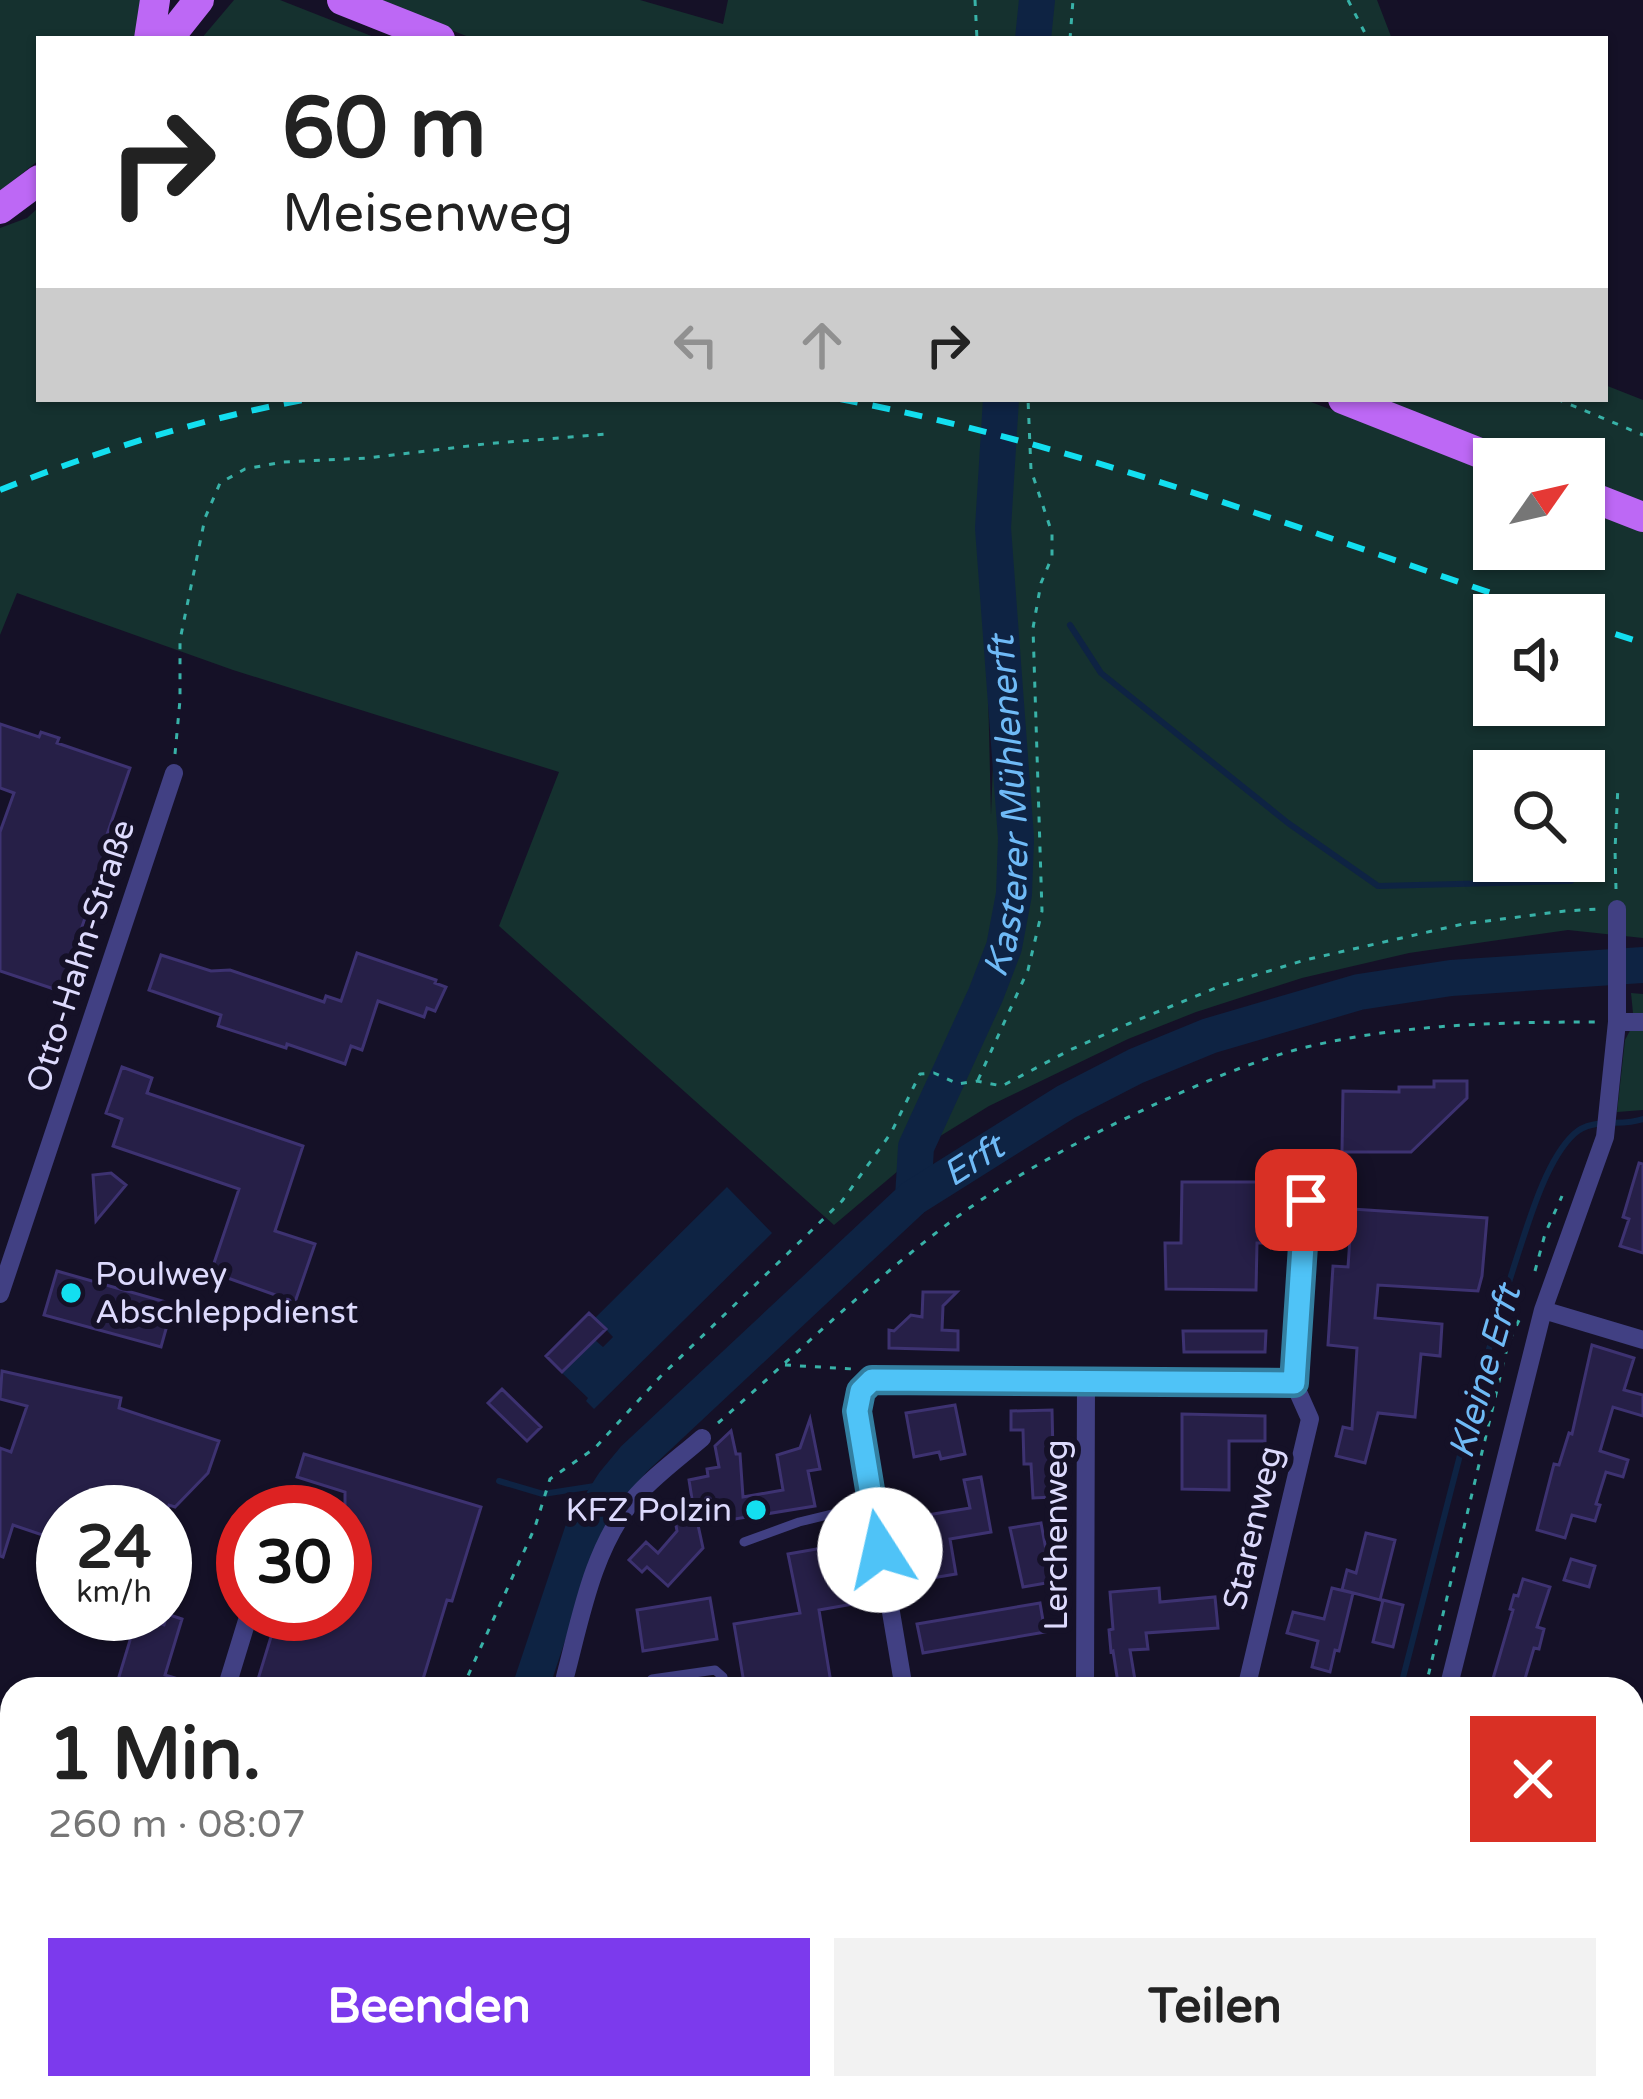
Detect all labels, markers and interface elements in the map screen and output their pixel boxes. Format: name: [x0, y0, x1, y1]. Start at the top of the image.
text: 60 m: [282, 79, 486, 180]
icon: right: [84, 84, 240, 240]
text: Meisenweg: [282, 181, 573, 246]
icon: left: [663, 312, 729, 378]
icon: ahead: [789, 312, 855, 378]
icon: right: [915, 312, 981, 378]
north arrow: [1473, 438, 1605, 570]
map controls: [1473, 438, 1605, 882]
button: sound: [1473, 594, 1605, 726]
water label: Kasterer Mühlenerft: [973, 630, 1038, 983]
button: search: [1473, 750, 1605, 882]
street label: Otto-Hahn-Straße: [19, 815, 143, 1097]
water label: Erft: [935, 1123, 1015, 1195]
pin: [1255, 1149, 1357, 1251]
icon: arrive: [1273, 1167, 1339, 1233]
place label: Poulwey Abschleppdienst: [95, 1255, 358, 1332]
water label: Kleine Erft: [1440, 1277, 1531, 1463]
marker: Poulwey Abschleppdienst: [58, 1280, 84, 1306]
street label: Lerchenweg: [1037, 1439, 1076, 1631]
street label: Starenweg: [1215, 1442, 1291, 1614]
speed limit sign: 30: [216, 1485, 372, 1641]
position arrow: [817, 1487, 943, 1613]
place label: KFZ Polzin: [565, 1491, 732, 1530]
marker: KFZ Polzin: [743, 1497, 769, 1523]
text: 24: [76, 1512, 152, 1584]
text: km/h: [76, 1574, 152, 1611]
text: 1 Min.: [48, 1712, 261, 1799]
button: close: [1470, 1716, 1596, 1842]
text: 260 m · 08:07: [48, 1801, 306, 1848]
button: Beenden: [48, 1938, 810, 2076]
button: Teilen: [834, 1938, 1596, 2076]

